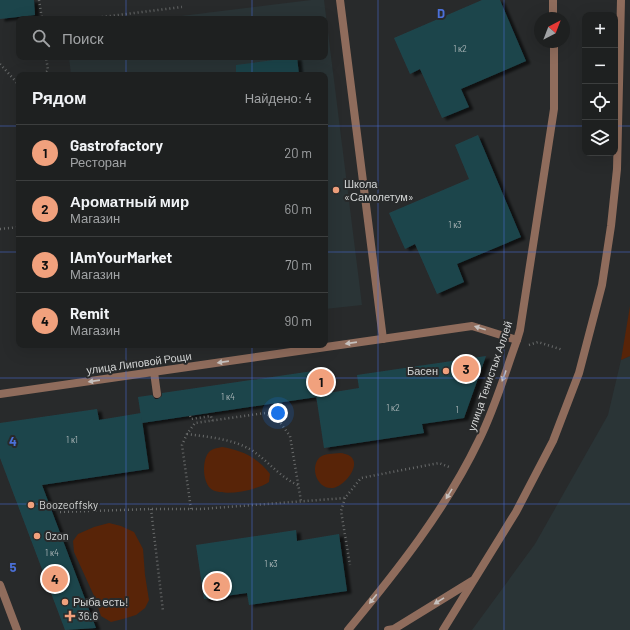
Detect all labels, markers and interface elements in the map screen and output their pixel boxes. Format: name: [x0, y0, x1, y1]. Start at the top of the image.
text: D: [437, 5, 445, 21]
north arrow: [534, 12, 570, 48]
map controls: [582, 12, 618, 156]
button: +: [582, 12, 618, 48]
search box: [16, 16, 328, 60]
icon: search: [30, 27, 52, 49]
text: Поиск: [62, 29, 104, 47]
house number: 1 к2: [453, 43, 467, 54]
button: −: [582, 48, 618, 84]
button: locate: [582, 84, 618, 120]
text: Рядом: [32, 87, 87, 107]
text: Найдено: 4: [245, 90, 312, 106]
button: layers: [582, 120, 618, 156]
text: Gastrofactory: [70, 136, 163, 154]
text: 1: [43, 145, 47, 161]
text: 20 m: [284, 145, 312, 161]
text: Ресторан: [70, 154, 127, 170]
place label: Школа «Самолетум»: [344, 177, 414, 203]
marker: Школа «Самолетум»: [331, 185, 341, 195]
text: Ароматный мир: [70, 192, 189, 210]
text: 2: [41, 201, 49, 217]
text: 60 m: [285, 201, 312, 217]
text: Магазин: [70, 210, 120, 226]
house number: 1 к3: [448, 219, 462, 230]
text: IAmYourMarket: [70, 248, 172, 266]
text: 3: [41, 257, 49, 273]
text: 70 m: [285, 257, 312, 273]
text: Магазин: [70, 266, 120, 282]
text: Remit: [70, 304, 109, 322]
text: 4: [41, 313, 49, 329]
text: 90 m: [285, 313, 312, 329]
street label: улица Тенистых Аллей: [465, 319, 514, 433]
text: Магазин: [70, 322, 120, 338]
one-way arrow: [474, 325, 486, 331]
one-way arrow: [345, 340, 358, 346]
street label: улица Липовой Рощи: [85, 349, 192, 376]
pin: 3: [453, 354, 479, 384]
one-way arrow: [217, 359, 229, 365]
place label: Басен: [407, 364, 438, 377]
marker: Басен: [441, 366, 451, 376]
pin: 1: [308, 367, 334, 397]
one-way arrow: [500, 371, 506, 383]
one-way arrow: [88, 378, 100, 384]
house number: 1 к4: [221, 391, 235, 402]
house number: 1 к2: [386, 402, 400, 413]
your location: [268, 403, 288, 423]
house number: 1: [455, 404, 459, 415]
text: 4: [9, 433, 17, 449]
house number: 1 к1: [66, 434, 78, 445]
one-way arrow: [446, 488, 453, 500]
place label: Boozeoffsky: [39, 498, 98, 511]
marker: Boozeoffsky: [26, 500, 36, 510]
place label: Ozon: [45, 529, 69, 542]
marker: Ozon: [32, 531, 42, 541]
house number: 1 к4: [45, 547, 59, 558]
house number: 1 к3: [264, 558, 278, 569]
text: 5: [9, 559, 17, 575]
pin: 4: [42, 564, 68, 594]
pin: 2: [204, 571, 230, 601]
one-way arrow: [369, 594, 378, 605]
place label: Рыба есть!: [73, 595, 129, 608]
marker: Рыба есть!: [60, 597, 70, 607]
one-way arrow: [433, 597, 445, 604]
place label: 36.6: [78, 609, 98, 622]
marker: 36.6: [65, 611, 75, 621]

